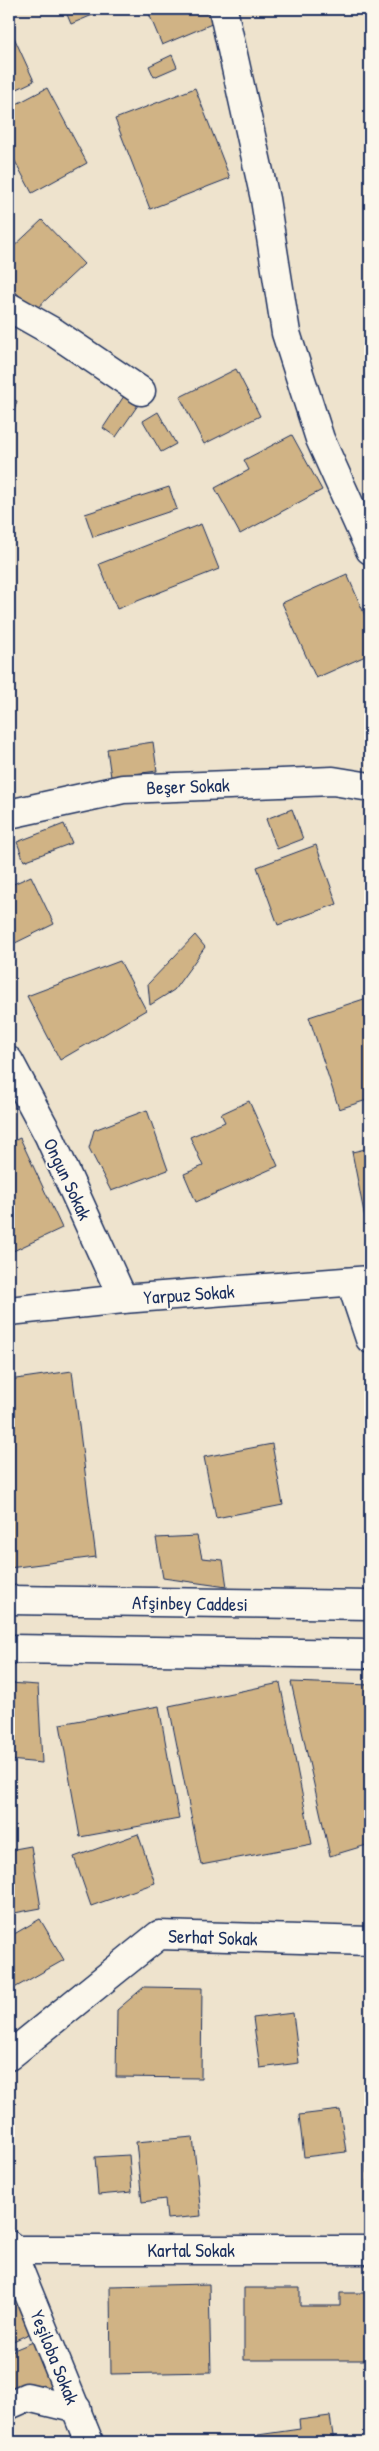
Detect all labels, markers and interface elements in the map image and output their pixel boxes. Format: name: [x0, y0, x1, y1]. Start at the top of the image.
street label: Beşer Sokak: [146, 772, 230, 800]
street label: Ongun Sokak: [38, 1134, 98, 1224]
street label: Yarpuz Sokak: [143, 1278, 235, 1310]
street label: Afşinbey Caddesi: [132, 1589, 248, 1617]
street label: Serhat Sokak: [168, 1922, 258, 1952]
street label: Kartal Sokak: [147, 2237, 235, 2263]
street label: Yeşiloba Sokak: [24, 2306, 86, 2408]

